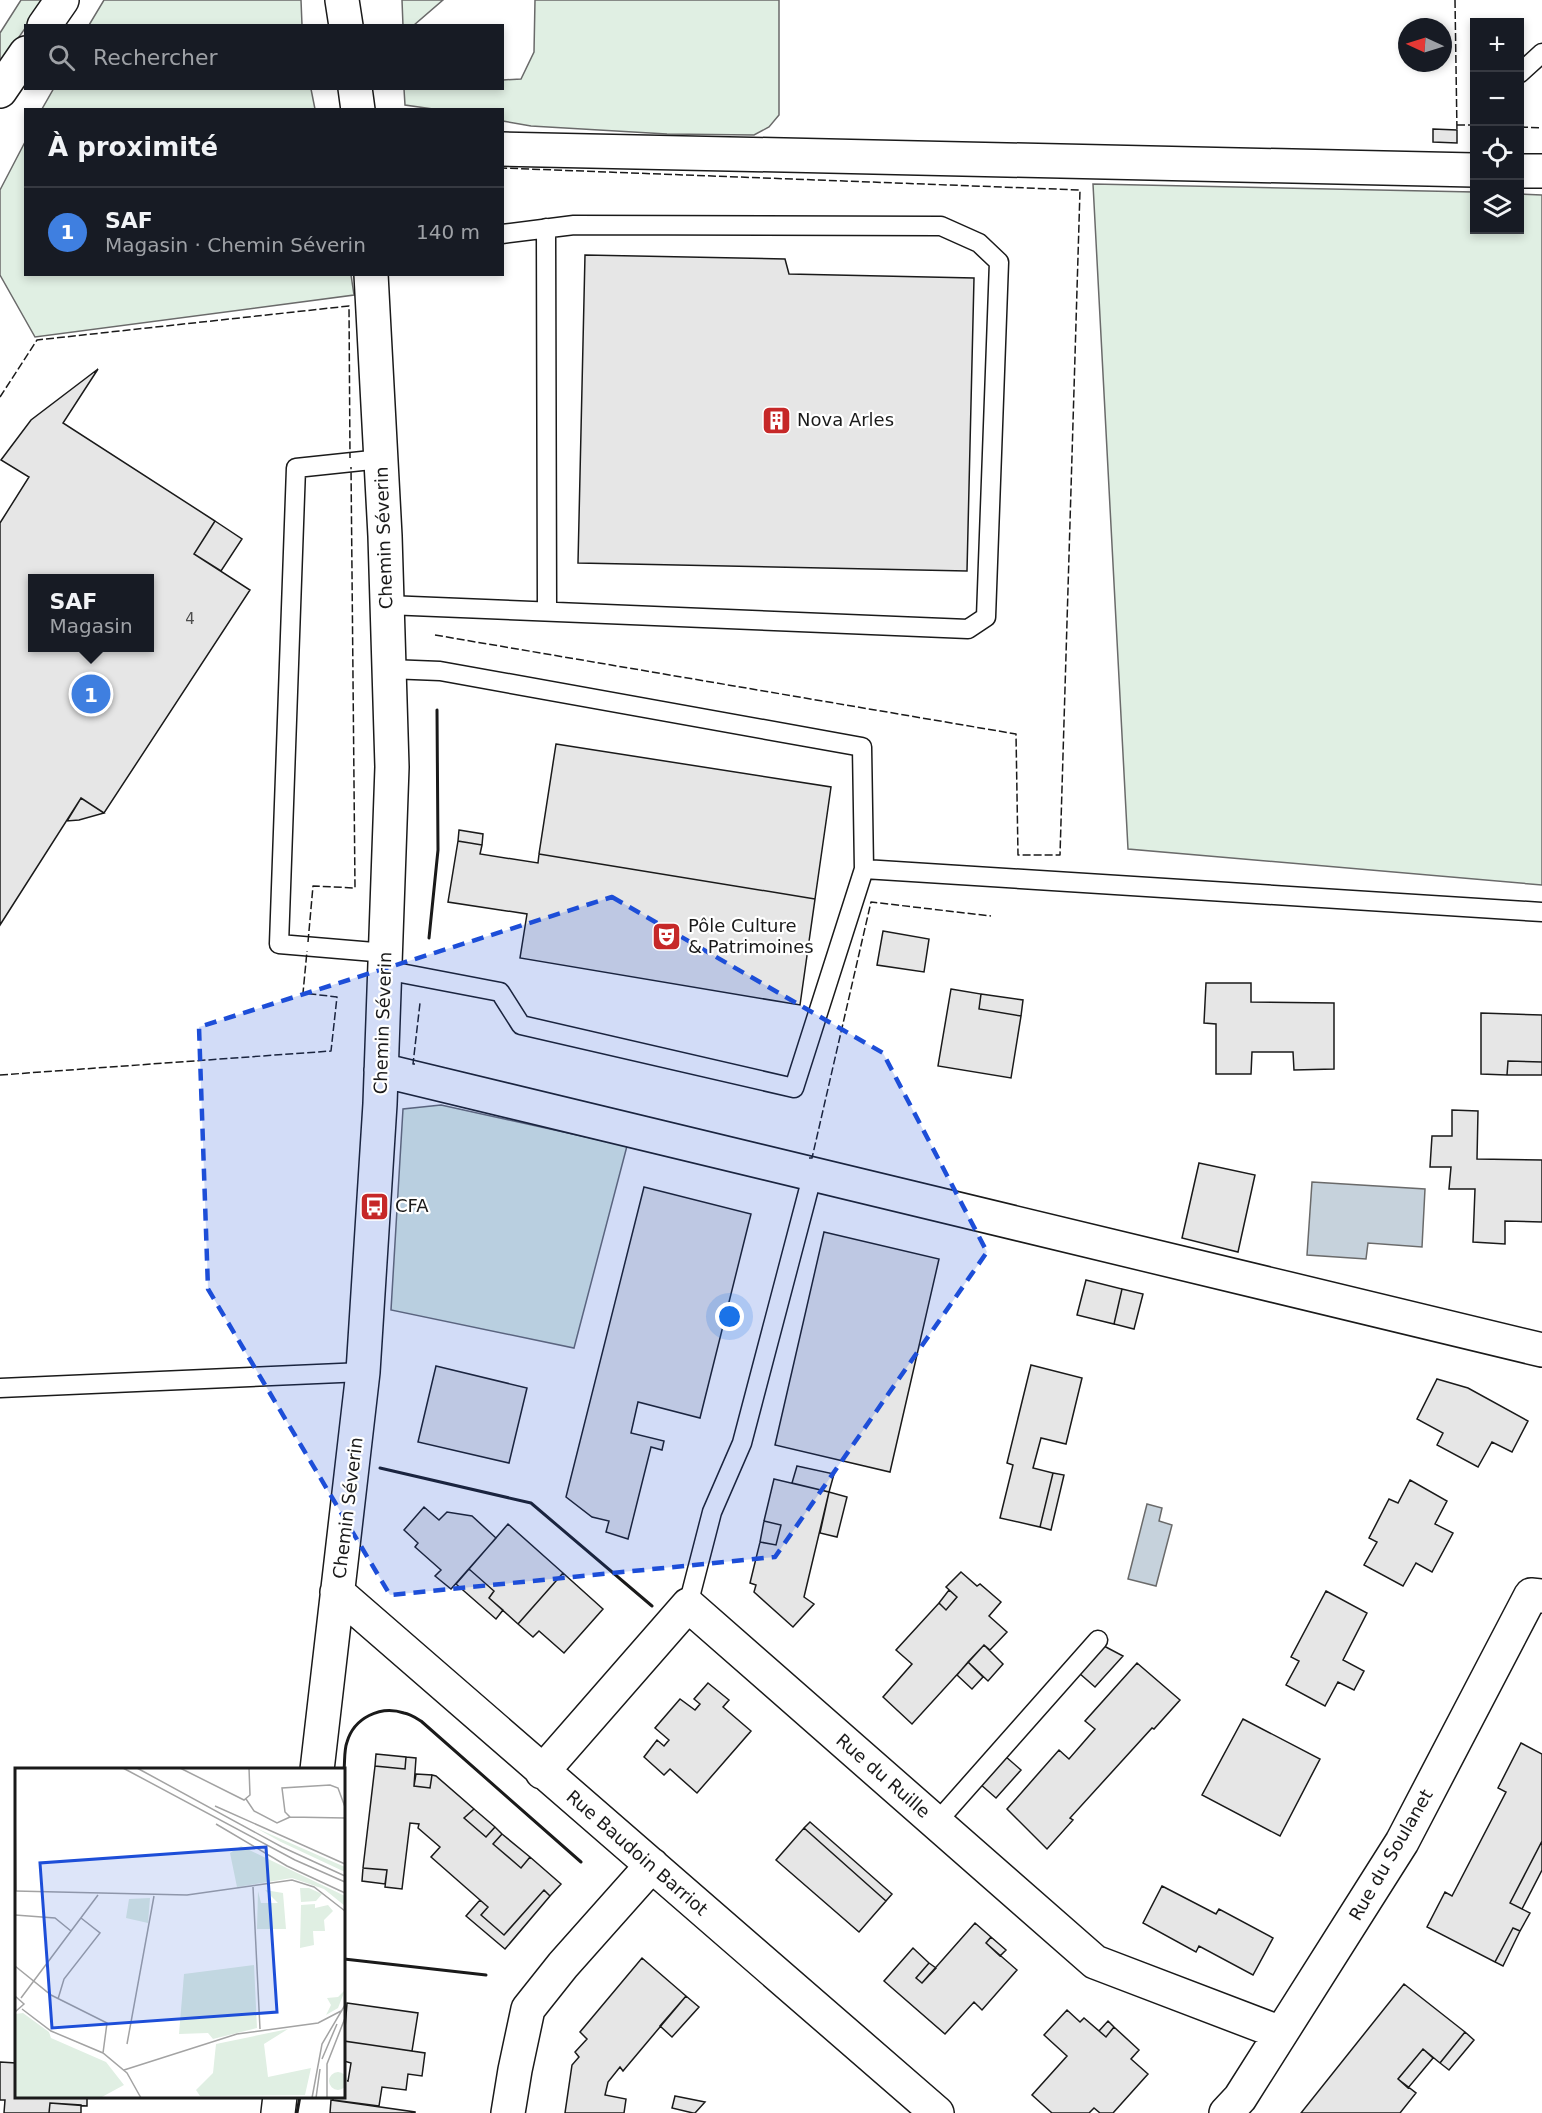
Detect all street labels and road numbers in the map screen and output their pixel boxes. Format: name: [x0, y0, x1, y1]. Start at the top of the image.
street label: Chemin Séverin: [371, 466, 396, 610]
street label: Chemin Séverin: [370, 951, 395, 1095]
street label: Chemin Séverin: [328, 1436, 367, 1580]
street label: Rue du Ruille: [832, 1729, 935, 1822]
street label: Rue du Soulanet: [1345, 1785, 1437, 1924]
street label: Rue Baudoin Barriot: [562, 1786, 712, 1920]

